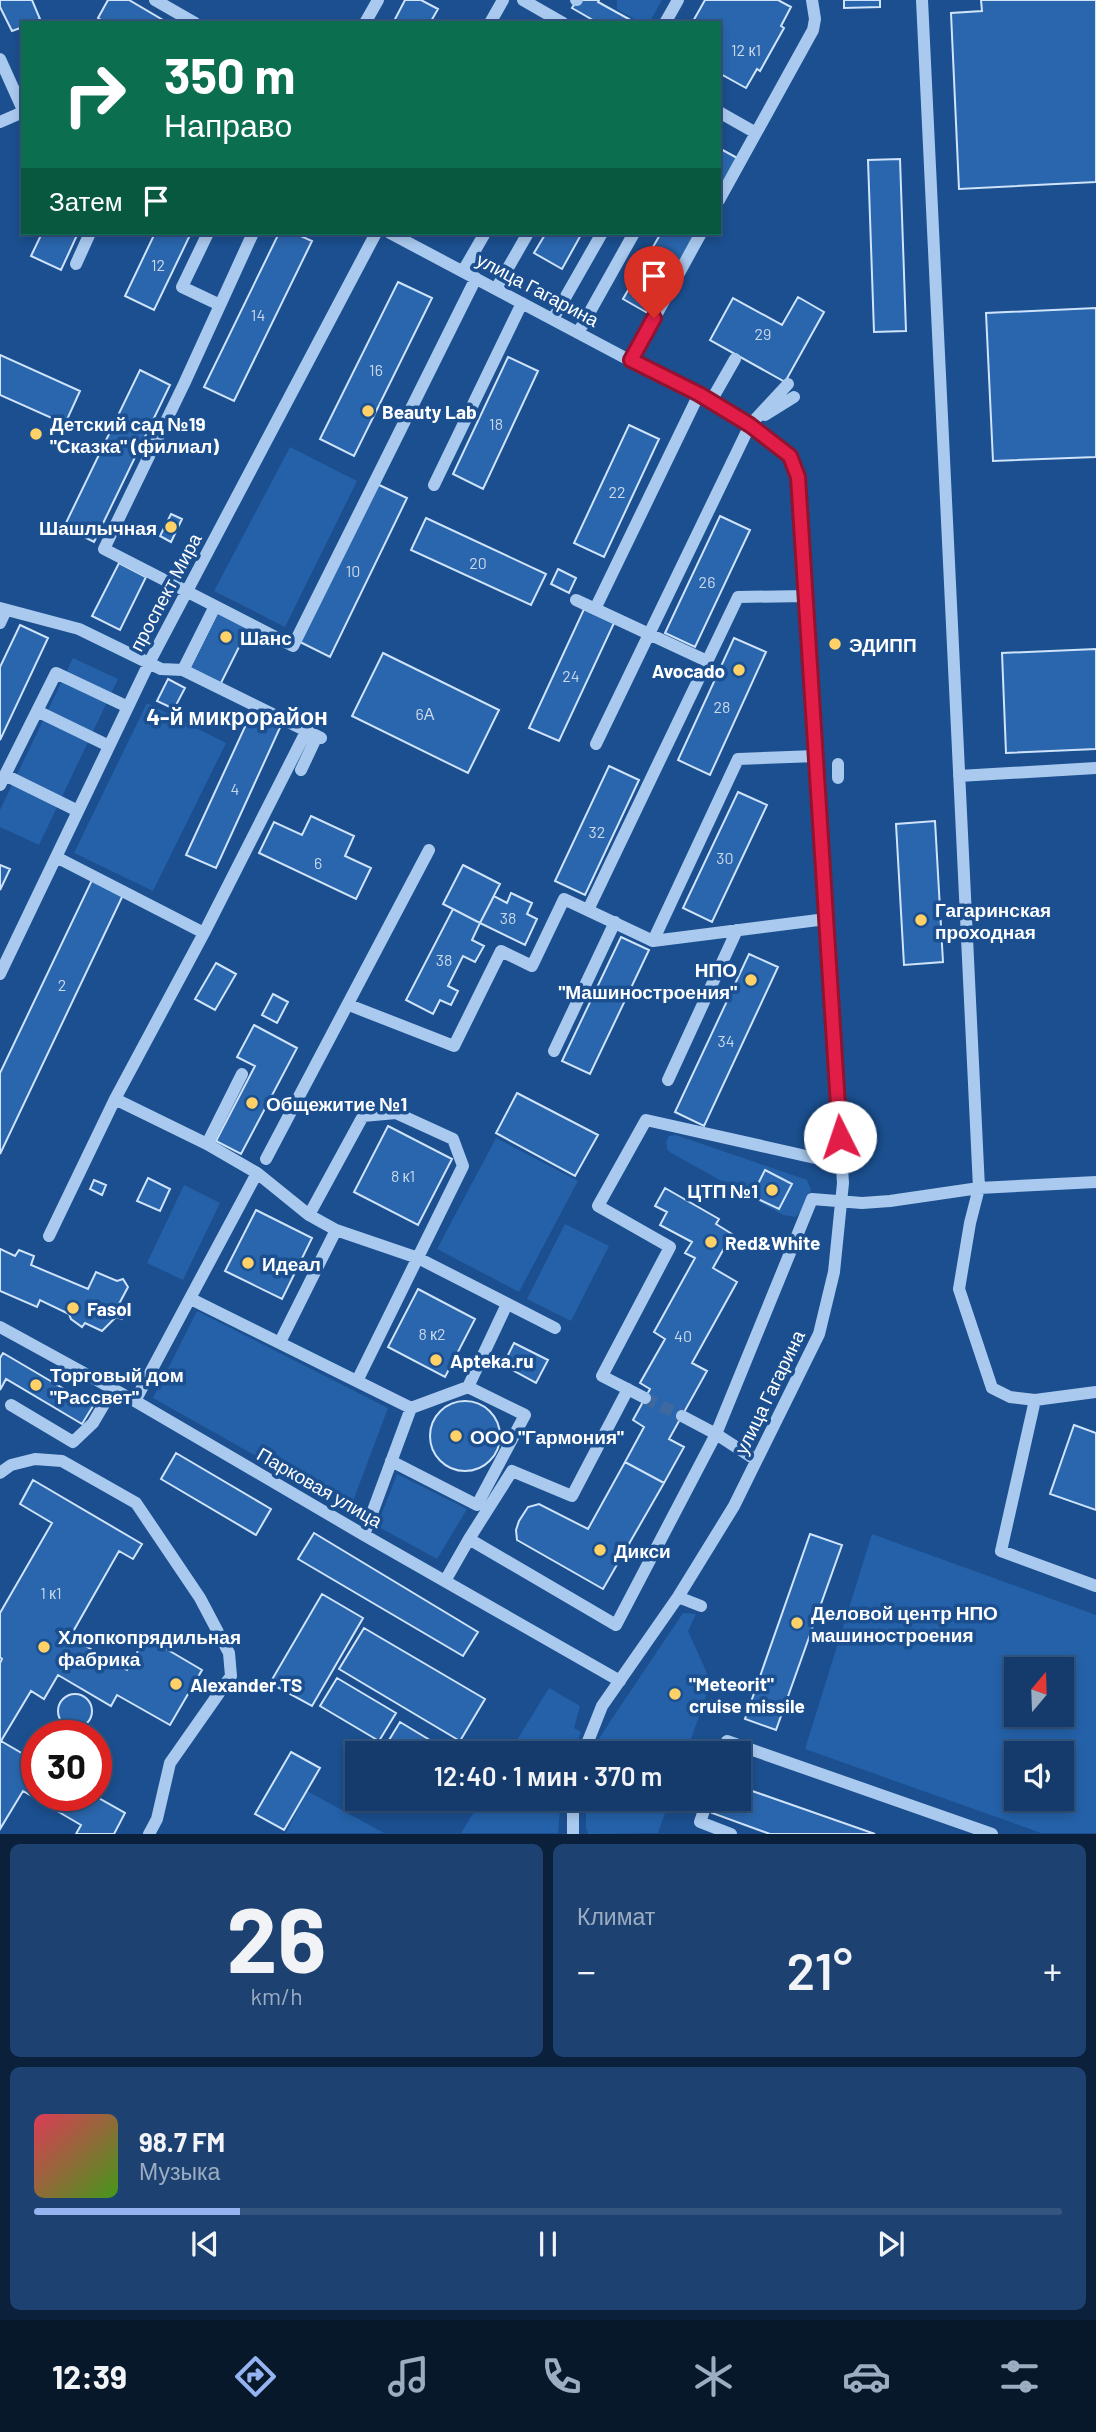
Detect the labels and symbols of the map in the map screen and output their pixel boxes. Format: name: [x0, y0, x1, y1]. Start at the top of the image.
house number: 12 к1: [731, 40, 761, 59]
pin: [624, 246, 684, 318]
street label: улица Гагарина: [473, 247, 603, 331]
house number: 12: [151, 255, 165, 274]
house number: 14: [251, 305, 265, 324]
house number: 29: [755, 324, 771, 343]
house number: 16: [369, 360, 383, 379]
place label: Beauty Lab: [382, 400, 477, 423]
marker: Beauty Lab: [360, 403, 376, 419]
place label: Детский сад №19 "Сказка" (филиал): [50, 412, 219, 457]
house number: 18: [489, 414, 503, 433]
marker: Детский сад №19 "Сказка" (филиал): [28, 426, 44, 442]
house number: 22: [608, 482, 626, 501]
place label: Шашлычная: [39, 516, 157, 539]
marker: Шашлычная: [163, 519, 179, 535]
street label: проспект Мира: [124, 529, 206, 655]
house number: 20: [469, 553, 487, 572]
house number: 10: [346, 561, 360, 580]
house number: 26: [699, 572, 715, 591]
place label: Шанс: [240, 626, 292, 649]
marker: Шанс: [218, 629, 234, 645]
place label: ЭДИПП: [849, 633, 917, 656]
marker: ЭДИПП: [827, 636, 843, 652]
place label: Avocado: [652, 659, 725, 682]
marker: Avocado: [731, 662, 747, 678]
house number: 24: [562, 666, 580, 685]
house number: 28: [714, 697, 730, 716]
district label: 4-й микрорайон: [146, 702, 328, 730]
house number: 6А: [416, 704, 435, 723]
house number: 4: [231, 779, 239, 798]
house number: 32: [589, 822, 605, 841]
house number: 30: [716, 848, 734, 867]
house number: 6: [314, 853, 322, 872]
place label: Гагаринская проходная: [935, 898, 1051, 943]
house number: 38: [500, 908, 516, 927]
marker: Гагаринская проходная: [913, 912, 929, 928]
house number: 38: [436, 950, 452, 969]
place label: НПО "Машиностроения": [558, 958, 737, 1003]
marker: НПО "Машиностроения": [743, 972, 759, 988]
house number: 2: [58, 975, 66, 994]
house number: 34: [717, 1031, 735, 1050]
place label: Общежитие №1: [266, 1092, 407, 1115]
marker: Общежитие №1: [244, 1095, 260, 1111]
position arrow: [803, 1100, 877, 1174]
house number: 8 к1: [391, 1166, 415, 1185]
place label: ЦТП №1: [687, 1179, 758, 1202]
marker: ЦТП №1: [764, 1182, 780, 1198]
place label: Red&White: [725, 1231, 820, 1254]
marker: Red&White: [703, 1234, 719, 1250]
place label: Идеал: [262, 1252, 321, 1275]
marker: Идеал: [240, 1255, 256, 1271]
place label: Fasol: [87, 1297, 132, 1320]
marker: Fasol: [65, 1300, 81, 1316]
house number: 8 к2: [418, 1324, 446, 1343]
house number: 40: [674, 1326, 692, 1345]
street label: улица Гагарина: [729, 1326, 809, 1458]
place label: Apteka.ru: [450, 1349, 534, 1372]
marker: Apteka.ru: [428, 1352, 444, 1368]
place label: Торговый дом "Рассвет": [50, 1363, 184, 1408]
marker: Торговый дом "Рассвет": [28, 1377, 44, 1393]
place label: ООО "Гармония": [470, 1425, 624, 1448]
marker: ООО "Гармония": [448, 1428, 464, 1444]
street label: Парковая улица: [253, 1442, 387, 1532]
place label: Дикси: [614, 1539, 671, 1562]
marker: Дикси: [592, 1542, 608, 1558]
house number: 1 к1: [40, 1583, 62, 1602]
place label: Деловой центр НПО машиностроения: [811, 1601, 998, 1646]
marker: Деловой центр НПО машиностроения: [789, 1615, 805, 1631]
place label: Хлопкопрядильная фабрика: [58, 1625, 241, 1670]
marker: Хлопкопрядильная фабрика: [36, 1639, 52, 1655]
north arrow: [1004, 1657, 1074, 1727]
place label: "Meteorit" cruise missile: [689, 1672, 805, 1717]
place label: Alexander TS: [190, 1673, 302, 1696]
marker: Alexander TS: [168, 1676, 184, 1692]
marker: "Meteorit" cruise missile: [667, 1686, 683, 1702]
speed limit sign: 30: [21, 1720, 112, 1811]

